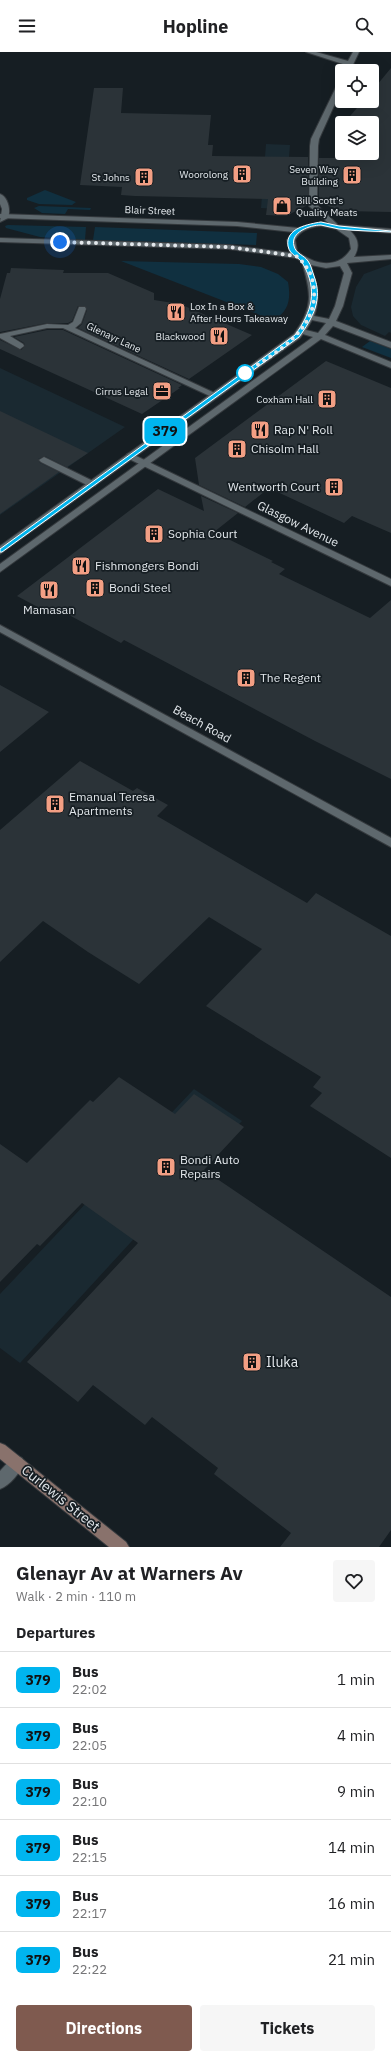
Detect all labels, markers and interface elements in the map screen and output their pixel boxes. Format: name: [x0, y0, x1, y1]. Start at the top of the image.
icon: menu: [16, 15, 38, 37]
text: Hopline: [163, 15, 228, 38]
icon: search: [353, 15, 375, 37]
map controls: [335, 64, 379, 160]
button: locate: [335, 64, 379, 108]
button: layers: [335, 116, 379, 160]
building icon: Woorolong: [231, 163, 253, 185]
place label: Seven Way Building: [289, 163, 339, 188]
building icon: Seven Way Building: [341, 164, 363, 186]
building icon: St Johns: [133, 166, 155, 188]
place label: Woorolong: [180, 168, 229, 181]
place label: St Johns: [91, 171, 130, 184]
place label: Bill Scott's Quality Meats: [296, 194, 358, 219]
shop icon: Bill Scott's Quality Meats: [271, 195, 293, 217]
street label: Blair Street: [124, 203, 176, 218]
your location: [50, 232, 70, 252]
place label: Lox In a Box & After Hours Takeaway: [190, 300, 288, 325]
restaurant icon: Lox In a Box & After Hours Takeaway: [165, 301, 187, 323]
street label: Glenayr Lane: [84, 319, 144, 356]
restaurant icon: Blackwood: [208, 325, 230, 347]
place label: Blackwood: [155, 330, 205, 343]
unlabelled marker: [236, 364, 254, 382]
office icon: Cirrus Legal: [151, 380, 173, 402]
place label: Cirrus Legal: [95, 385, 148, 398]
building icon: Coxham Hall: [316, 388, 338, 410]
place label: Coxham Hall: [256, 393, 313, 406]
line badge: 379: [142, 418, 188, 444]
restaurant icon: Rap N' Roll: [249, 419, 271, 441]
text: 379: [152, 422, 178, 440]
place label: Rap N' Roll: [274, 422, 333, 437]
building icon: Chisolm Hall: [226, 438, 248, 460]
place label: Chisolm Hall: [251, 441, 319, 456]
building icon: Wentworth Court: [323, 476, 345, 498]
place label: Wentworth Court: [228, 479, 320, 494]
street label: Glasgow Avenue: [255, 497, 342, 550]
building icon: Sophia Court: [143, 523, 165, 545]
place label: Sophia Court: [168, 526, 237, 541]
restaurant icon: Fishmongers Bondi: [70, 555, 92, 577]
place label: Fishmongers Bondi: [95, 558, 199, 573]
building icon: Bondi Steel: [84, 577, 106, 599]
restaurant icon: Mamasan: [38, 579, 60, 601]
place label: Bondi Steel: [109, 580, 171, 595]
place label: Mamasan: [23, 602, 75, 617]
building icon: The Regent: [235, 667, 257, 689]
place label: The Regent: [260, 670, 321, 685]
street label: Beach Road: [171, 701, 234, 746]
place label: Emanual Teresa Apartments: [69, 789, 155, 818]
building icon: Emanual Teresa Apartments: [44, 793, 66, 815]
place label: Bondi Auto Repairs: [180, 1152, 240, 1181]
building icon: Bondi Auto Repairs: [155, 1156, 177, 1178]
building icon: Iluka: [241, 1351, 263, 1373]
place label: Iluka: [266, 1353, 299, 1371]
street label: Curlewis Street: [18, 1461, 104, 1535]
button: heart: [333, 1560, 375, 1602]
text: Glenayr Av at Warners Av: [16, 1561, 243, 1585]
text: Walk · 2 min · 110 m: [16, 1588, 136, 1605]
text: Departures: [16, 1623, 95, 1642]
text: Bus: [72, 1662, 99, 1681]
text: 1 min: [337, 1670, 375, 1689]
text: 379: [25, 1671, 51, 1689]
text: 22:02: [72, 1681, 107, 1698]
text: Bus: [72, 1718, 99, 1737]
text: 4 min: [337, 1726, 375, 1745]
text: 379: [25, 1727, 51, 1745]
text: 22:05: [72, 1737, 107, 1754]
text: Bus: [72, 1774, 99, 1793]
text: 9 min: [337, 1782, 375, 1801]
text: 379: [25, 1783, 51, 1801]
text: 22:10: [72, 1793, 107, 1810]
text: Bus: [72, 1830, 99, 1849]
text: 14 min: [328, 1838, 375, 1857]
text: 379: [25, 1839, 51, 1857]
text: 22:15: [72, 1849, 107, 1866]
text: Bus: [72, 1886, 99, 1905]
text: 16 min: [328, 1894, 375, 1913]
text: 379: [25, 1895, 51, 1913]
text: 22:17: [72, 1905, 107, 1922]
text: Bus: [72, 1942, 99, 1961]
text: 21 min: [328, 1950, 375, 1969]
text: 379: [25, 1951, 51, 1969]
text: 22:22: [72, 1961, 107, 1978]
button: Directions: [16, 2005, 192, 2051]
button: Tickets: [200, 2005, 375, 2051]

